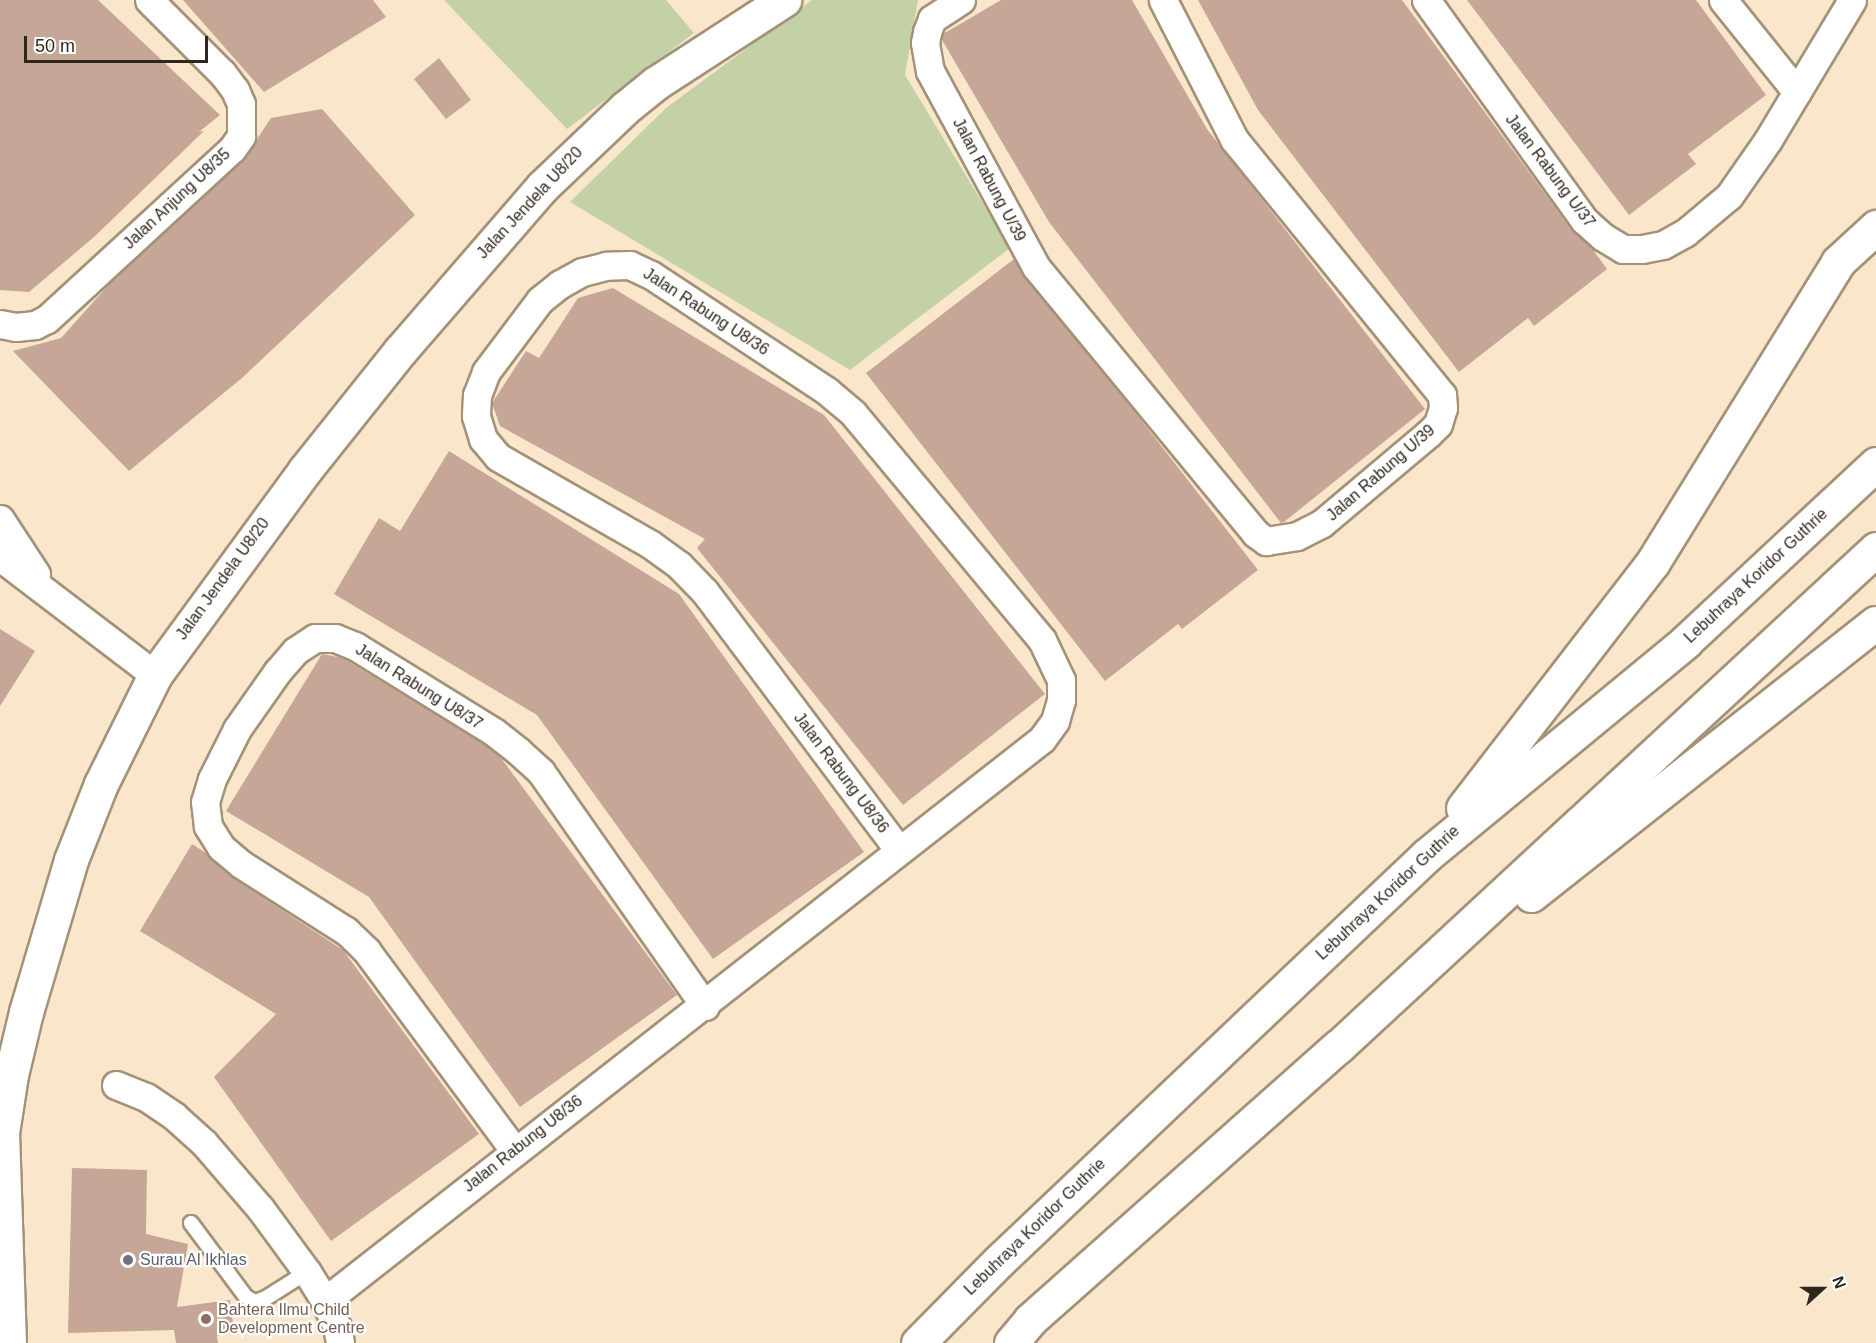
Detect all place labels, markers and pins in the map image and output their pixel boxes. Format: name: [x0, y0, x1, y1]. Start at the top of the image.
place label: Surau Al Ikhlas: [140, 1250, 248, 1270]
marker: Surau Al Ikhlas: [121, 1253, 135, 1267]
place label: Bahtera Ilmu Child Development Centre: [218, 1300, 365, 1338]
marker: Bahtera Ilmu Child Development Centre: [199, 1312, 213, 1326]

